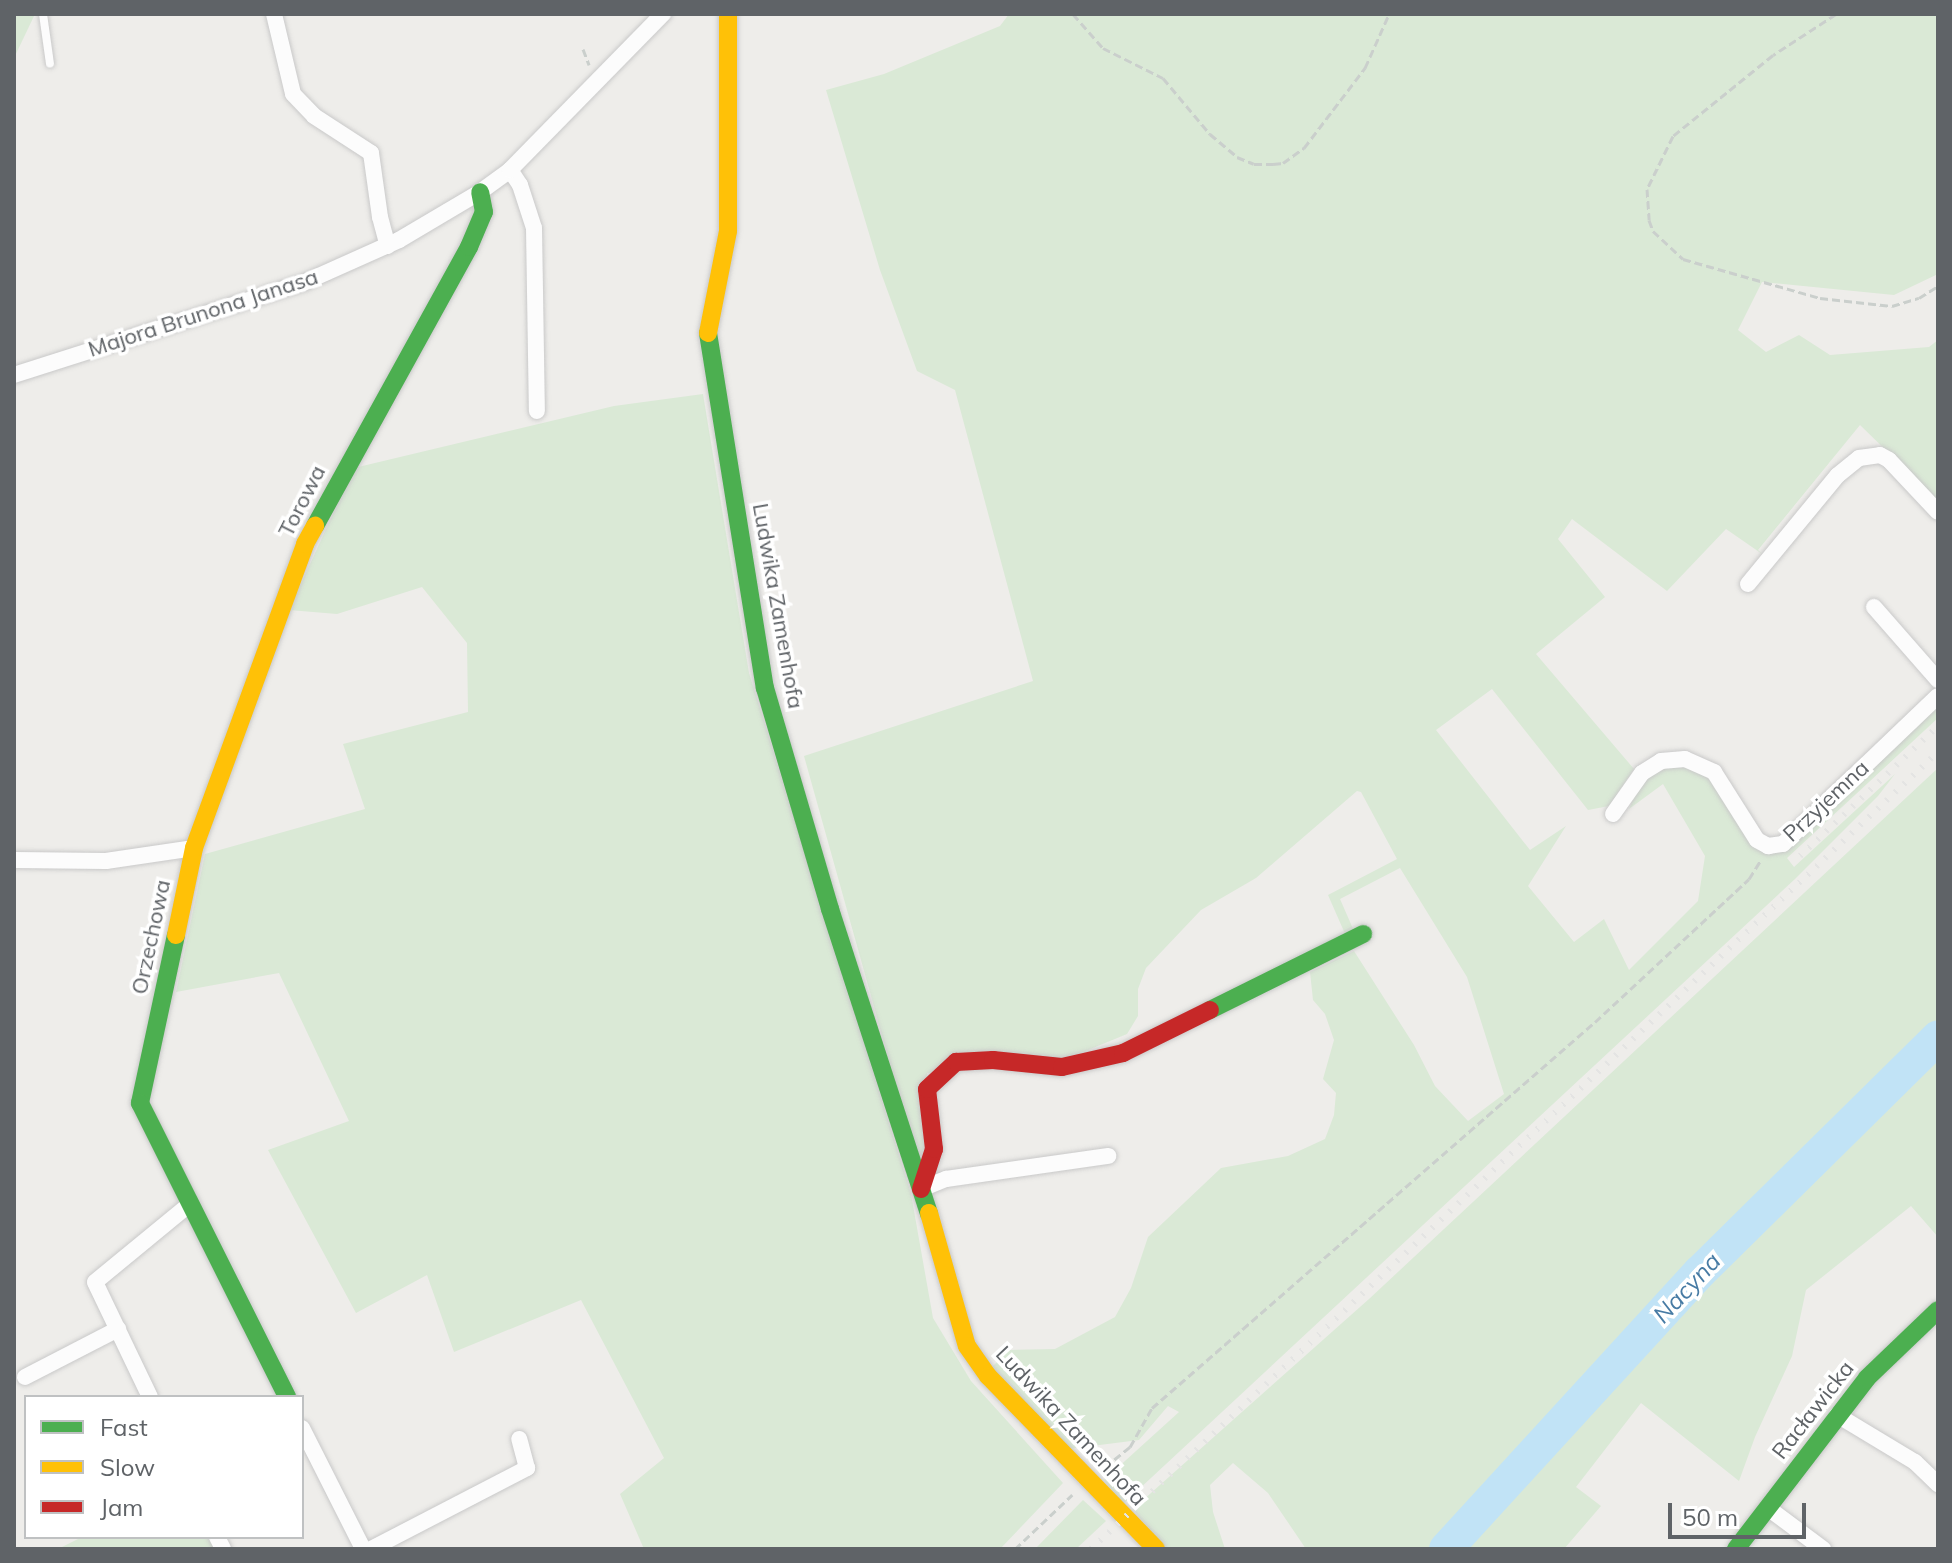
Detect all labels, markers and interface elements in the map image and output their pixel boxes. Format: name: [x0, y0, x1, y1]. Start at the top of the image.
street label: Majora Brunona Janasa: [85, 263, 321, 363]
street label: Torowa: [273, 461, 331, 541]
street label: Ludwika Zamenhofa: [747, 501, 809, 711]
street label: Przyjemna: [1778, 755, 1874, 847]
street label: Orzechowa: [126, 877, 176, 997]
water label: Nacyna: [1647, 1247, 1727, 1329]
street label: Ludwika Zamenhofa: [990, 1341, 1152, 1511]
street label: Racławicka: [1767, 1356, 1859, 1464]
legend: [24, 1395, 304, 1539]
text: Fast: [100, 1412, 148, 1442]
text: Slow: [100, 1452, 155, 1482]
scale bar: [1672, 1487, 1810, 1537]
text: Jam: [100, 1492, 143, 1522]
text: 50 m: [1682, 1502, 1738, 1532]

